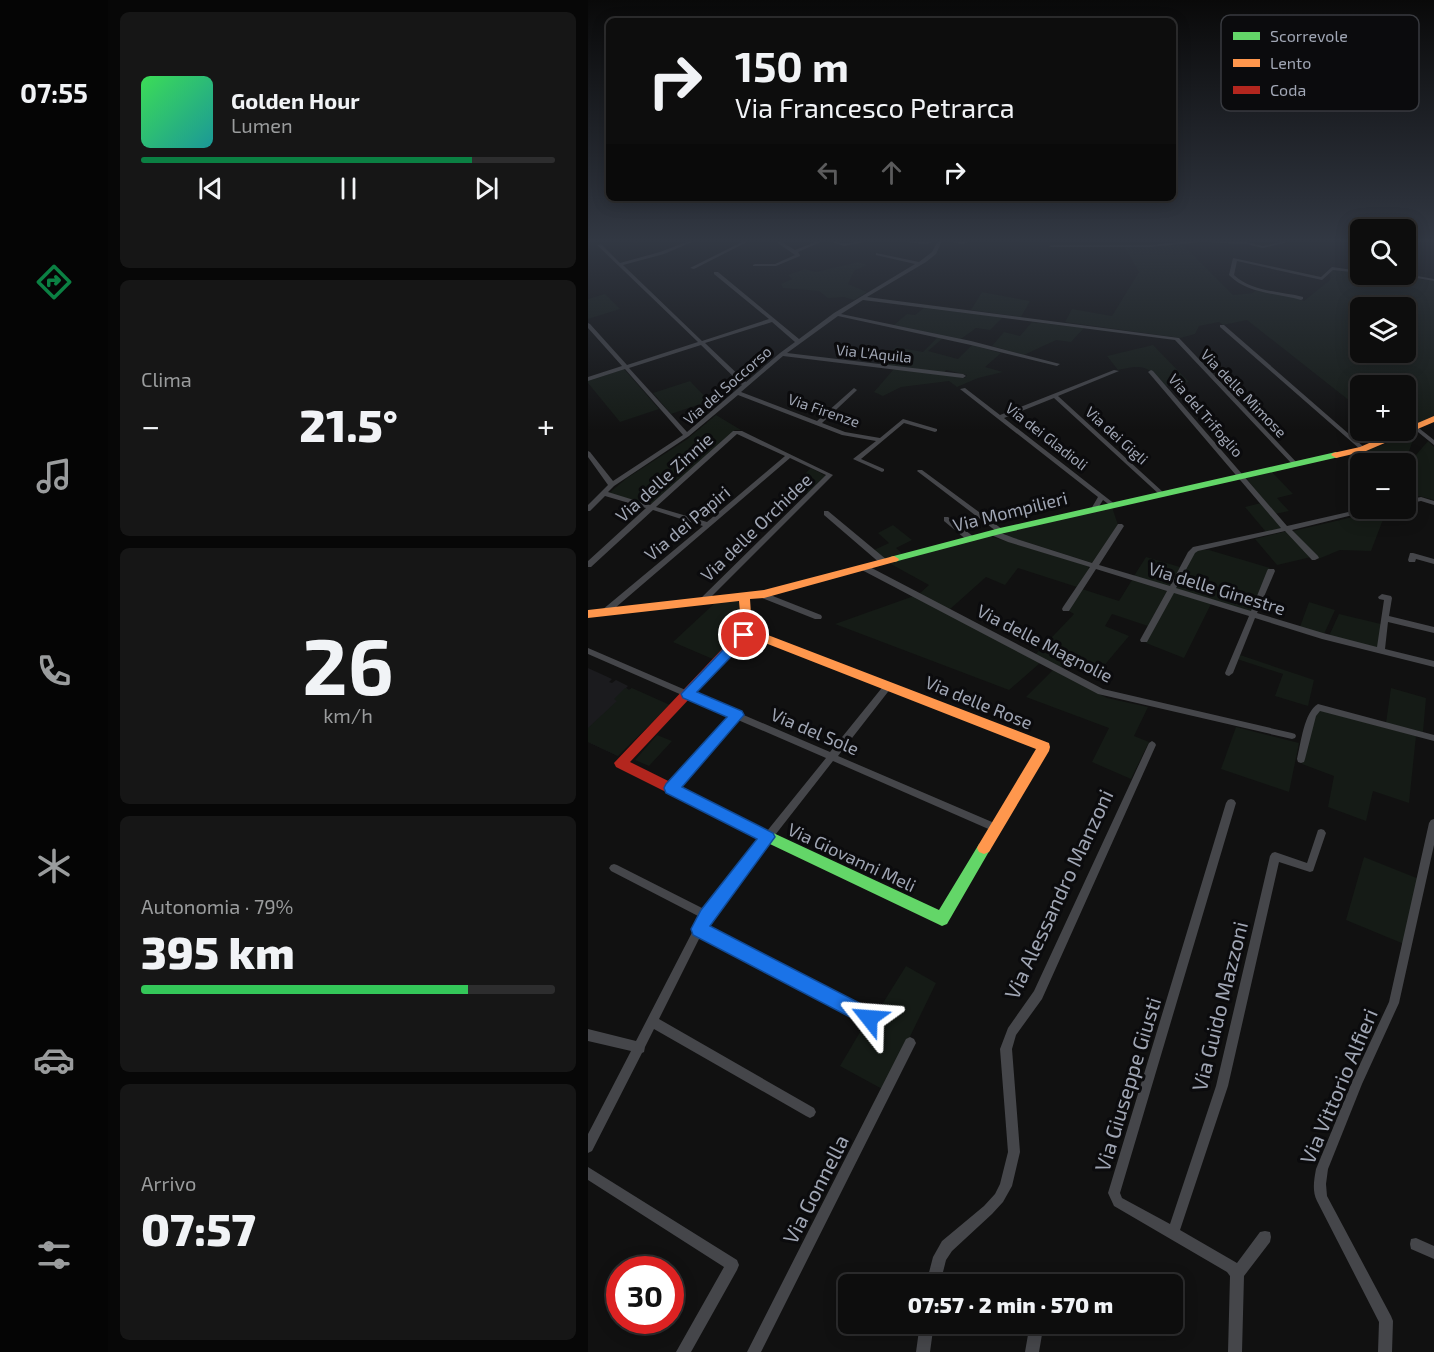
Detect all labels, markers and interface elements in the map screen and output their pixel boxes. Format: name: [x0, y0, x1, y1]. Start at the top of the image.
legend: [1221, 15, 1419, 111]
text: Scorrevole: [1270, 26, 1348, 45]
text: 150 m: [735, 40, 849, 90]
icon: right: [636, 42, 714, 120]
text: Lento: [1270, 53, 1311, 72]
text: 07:55: [20, 76, 88, 108]
text: Coda: [1270, 80, 1306, 99]
text: Golden Hour: [231, 87, 360, 113]
text: Via Francesco Petrarca: [735, 91, 1015, 123]
text: Lumen: [231, 113, 293, 137]
icon: left: [812, 156, 845, 189]
icon: ahead: [875, 156, 908, 189]
icon: right: [938, 156, 971, 189]
icon: previous: [194, 172, 227, 205]
icon: pause: [332, 172, 365, 205]
icon: next: [470, 172, 503, 205]
map controls: [1350, 219, 1416, 519]
button: search: [1350, 219, 1416, 285]
icon: directions: [33, 261, 75, 303]
button: layers: [1350, 297, 1416, 363]
street label: Via L'Aquila: [835, 340, 913, 366]
street label: Via del Soccorso: [679, 342, 775, 428]
street label: Via delle Mimose: [1197, 345, 1291, 441]
text: Clima: [141, 367, 192, 391]
street label: Via del Trifoglio: [1165, 370, 1247, 460]
button: +: [1350, 375, 1416, 441]
street label: Via Firenze: [786, 389, 862, 431]
text: 21.5°: [299, 397, 398, 451]
street label: Via dei Gladioli: [1002, 398, 1092, 474]
street label: Via dei Gigli: [1082, 402, 1152, 468]
text: −: [141, 405, 160, 445]
text: +: [537, 405, 555, 445]
street label: Via delle Zinnie: [611, 428, 717, 526]
button: −: [1350, 453, 1416, 519]
icon: music: [33, 455, 75, 497]
street label: Via delle Orchidee: [696, 468, 816, 586]
street label: Via dei Papiri: [640, 481, 734, 565]
street label: Via Mompilieri: [950, 486, 1070, 536]
street label: Via delle Ginestre: [1146, 557, 1288, 619]
street label: Via delle Magnolie: [973, 599, 1117, 687]
pin: [718, 609, 769, 660]
text: 26: [302, 617, 394, 711]
icon: arrive: [727, 618, 760, 651]
icon: phone: [33, 650, 75, 692]
street label: Via delle Rose: [922, 670, 1036, 734]
text: km/h: [323, 703, 373, 727]
street label: Via del Sole: [768, 703, 862, 759]
street label: Via Alessandro Manzoni: [998, 785, 1118, 1003]
street label: Via Giovanni Meli: [784, 818, 920, 896]
icon: climate: [33, 845, 75, 887]
text: Autonomia · 79%: [141, 894, 293, 918]
street label: Via Guido Mazzoni: [1186, 919, 1252, 1093]
text: 395 km: [141, 924, 295, 978]
position arrow: [837, 986, 901, 1050]
street label: Via Giuseppe Giusti: [1089, 994, 1165, 1174]
street label: Via Vittorio Alfieri: [1294, 1005, 1382, 1167]
icon: car: [33, 1039, 75, 1081]
street label: Via Gonnella: [777, 1130, 853, 1248]
text: Arrivo: [141, 1171, 196, 1195]
text: 07:57: [141, 1201, 256, 1255]
icon: filters: [33, 1234, 75, 1276]
speed limit sign: 30: [606, 1256, 684, 1334]
text: 07:57 · 2 min · 570 m: [908, 1291, 1113, 1317]

